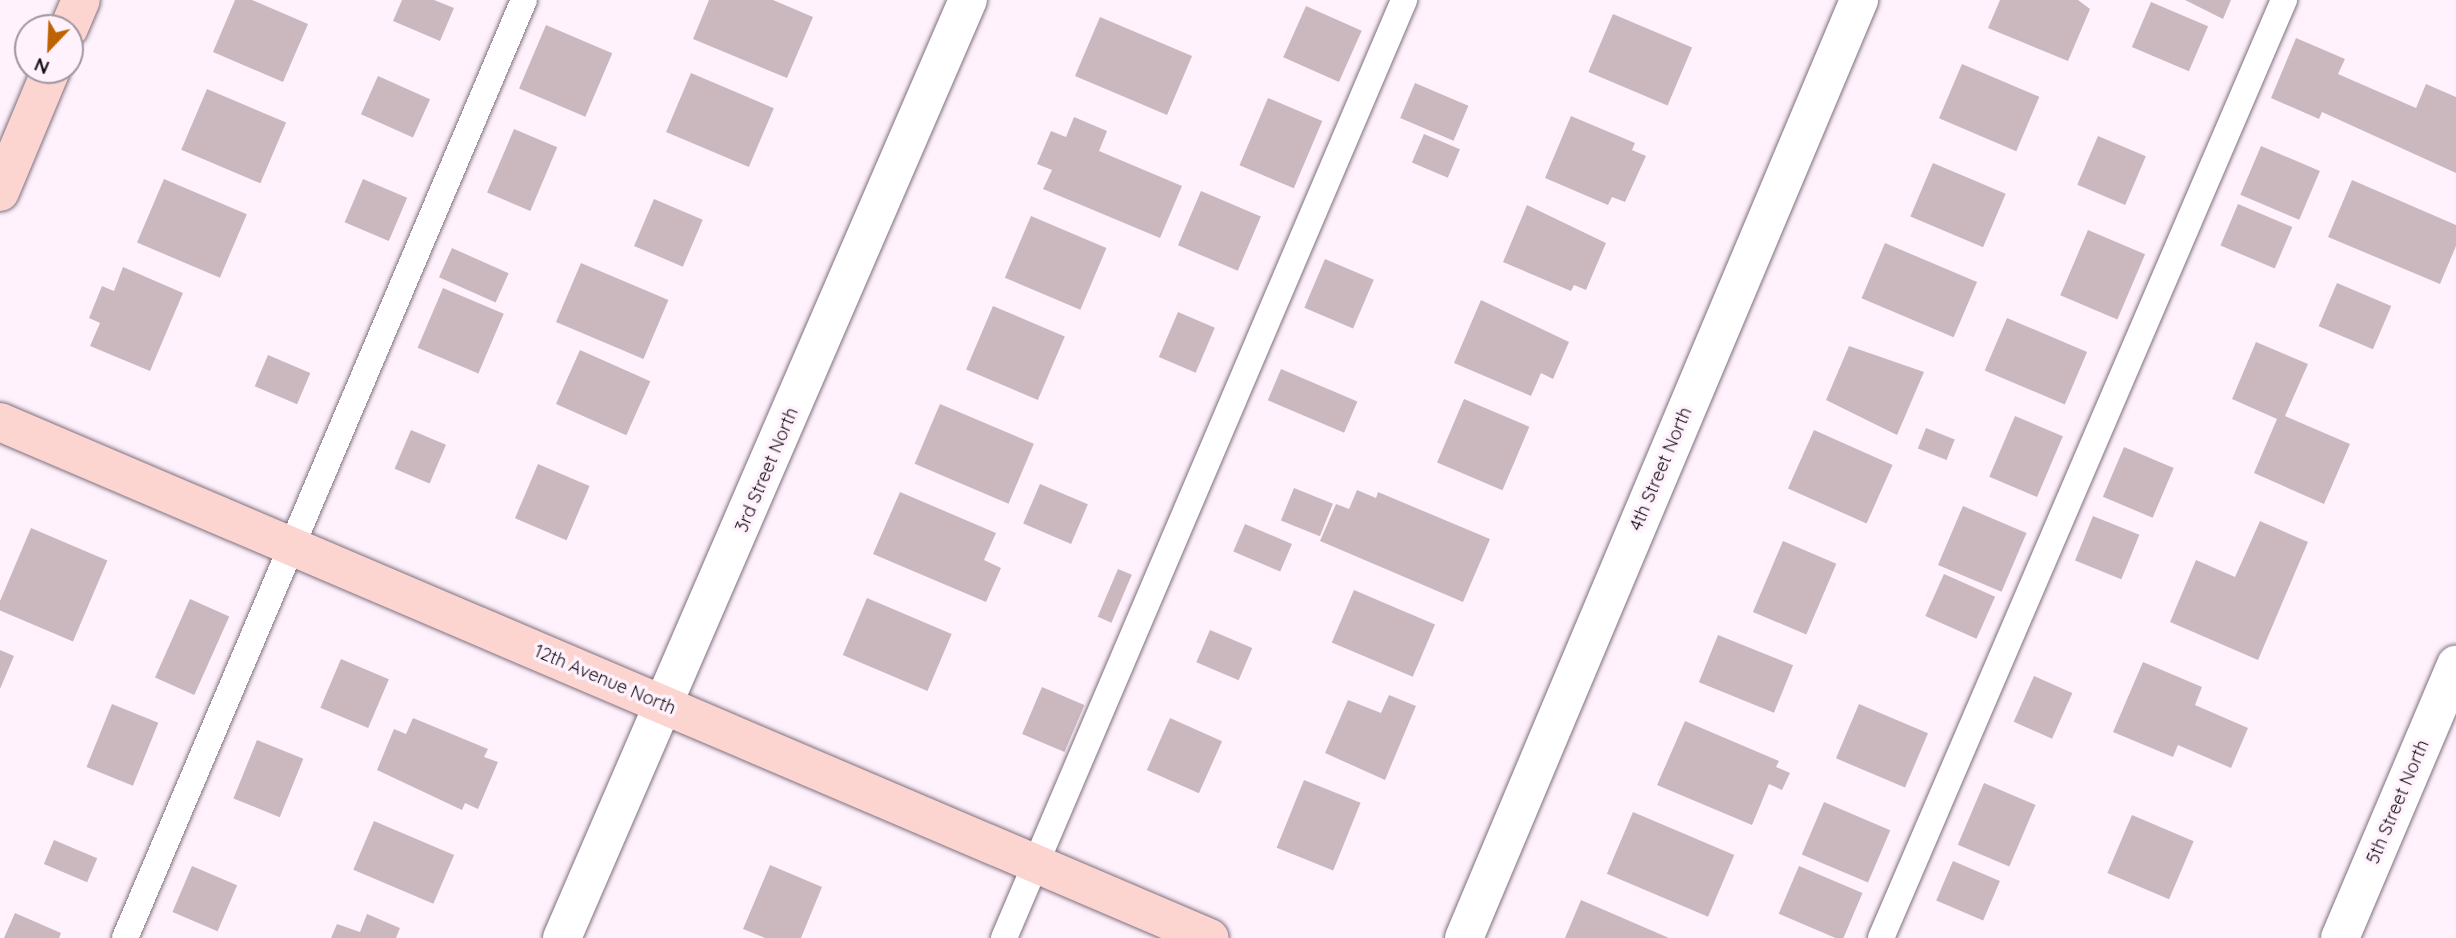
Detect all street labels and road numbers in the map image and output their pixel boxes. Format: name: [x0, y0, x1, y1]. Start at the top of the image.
street label: 4th Street North: [1625, 404, 1697, 534]
street label: 3rd Street North: [731, 405, 803, 535]
street label: 12th Avenue North: [531, 640, 679, 720]
street label: 5th Street North: [2362, 737, 2434, 867]

